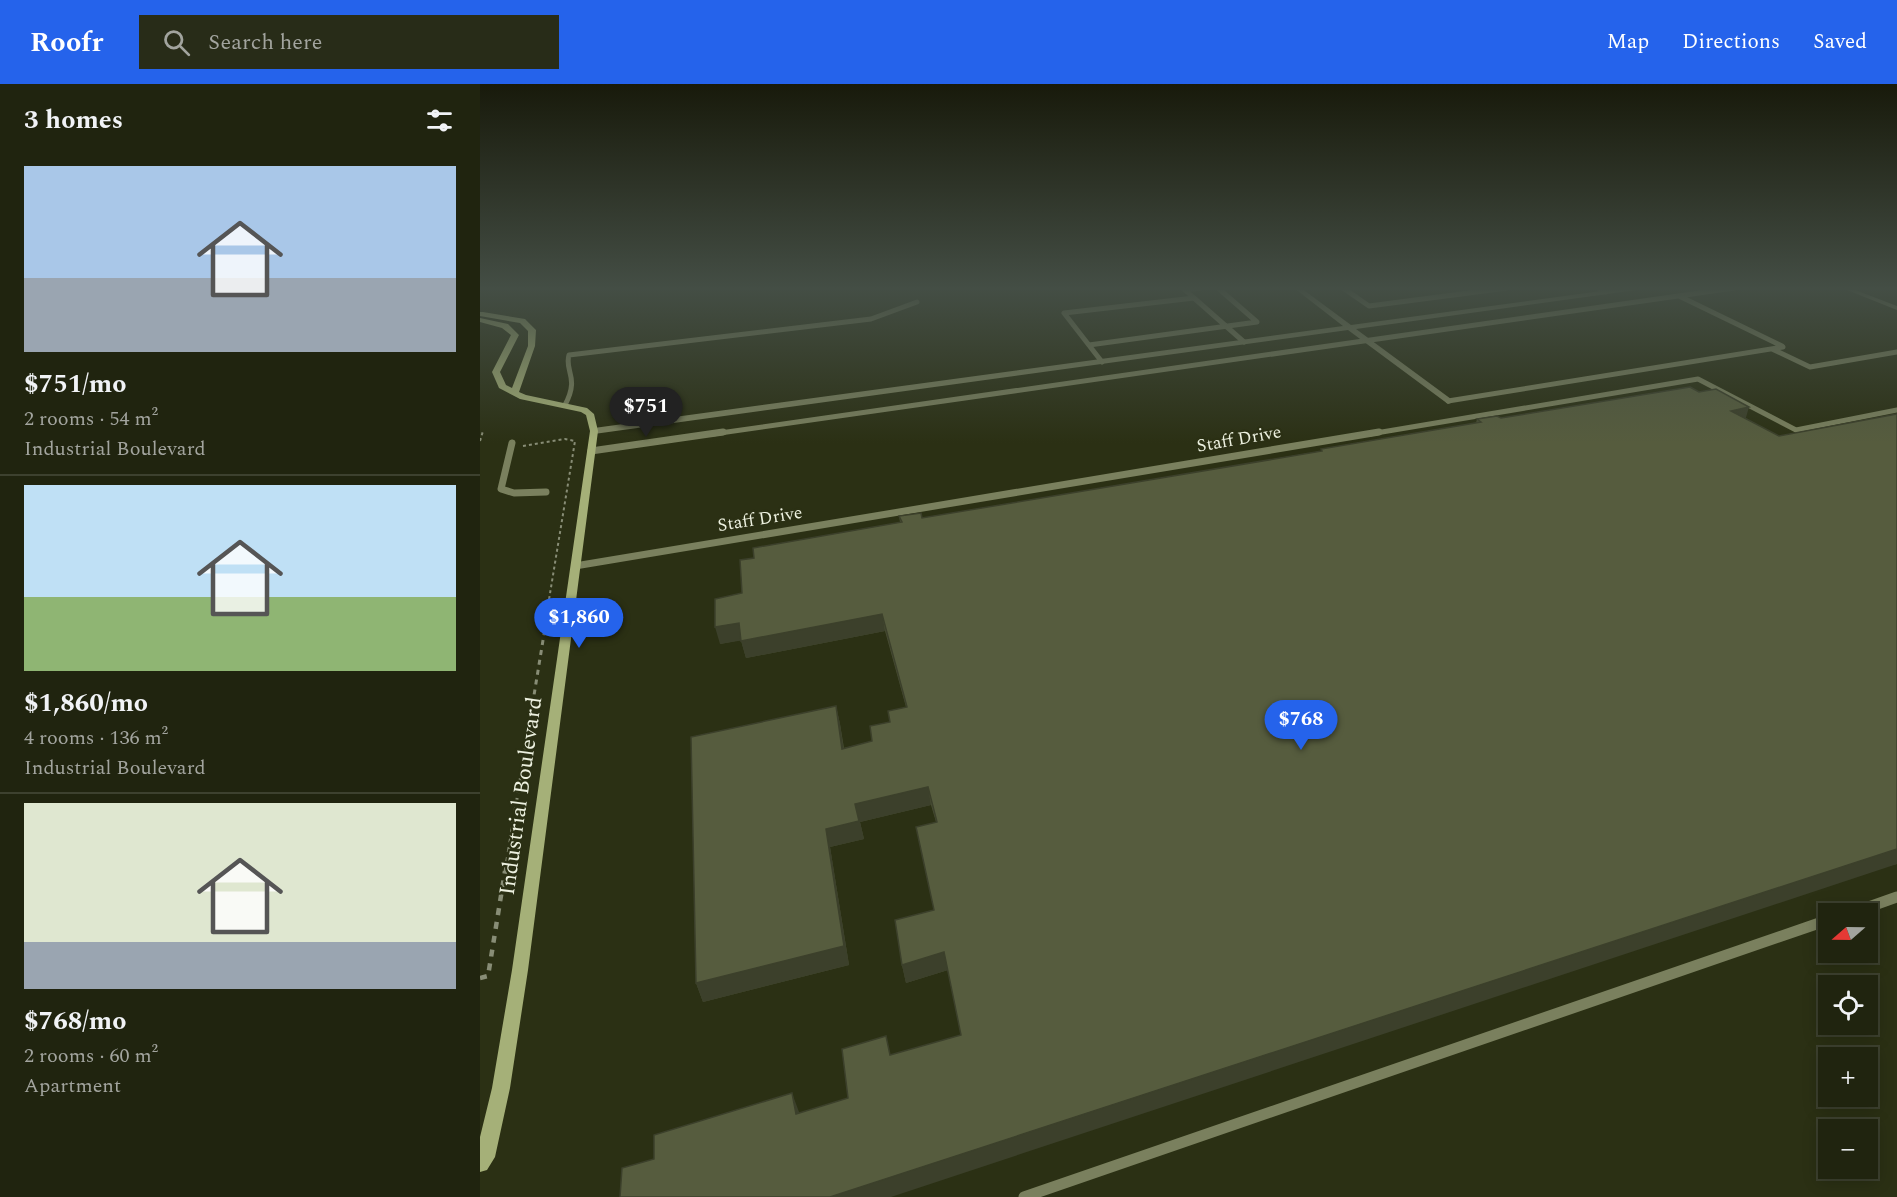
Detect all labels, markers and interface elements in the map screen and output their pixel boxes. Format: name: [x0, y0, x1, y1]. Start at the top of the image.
search box: [139, 15, 559, 69]
text: Roofr: [30, 21, 103, 64]
icon: search: [160, 26, 193, 59]
text: Search here: [208, 26, 322, 59]
text: Map: [1607, 26, 1649, 58]
text: Directions: [1682, 26, 1780, 58]
text: Saved: [1813, 26, 1867, 58]
text: 3 homes: [24, 100, 123, 140]
icon: filters: [423, 104, 456, 137]
icon: home: [186, 205, 294, 313]
text: $751/mo: [24, 364, 127, 404]
pin: $751: [610, 387, 682, 438]
text: $751: [624, 391, 668, 421]
text: 2 rooms · 54 m²: [24, 404, 158, 434]
street label: Staff Drive: [1194, 418, 1284, 460]
text: Industrial Boulevard: [24, 434, 206, 464]
street label: Staff Drive: [716, 499, 804, 539]
icon: home: [186, 524, 294, 632]
pin: $1,860: [530, 598, 628, 649]
text: $1,860: [548, 602, 610, 632]
text: $1,860/mo: [24, 683, 148, 723]
street label: Industrial Boulevard: [491, 695, 551, 897]
pin: $768: [1265, 700, 1337, 751]
text: $768: [1279, 704, 1323, 734]
text: 4 rooms · 136 m²: [24, 723, 168, 753]
text: Industrial Boulevard: [24, 753, 206, 783]
icon: home: [186, 842, 294, 950]
north arrow: [1818, 903, 1878, 963]
map controls: [1818, 903, 1878, 1179]
button: locate: [1818, 975, 1878, 1035]
text: $768/mo: [24, 1001, 127, 1041]
text: 2 rooms · 60 m²: [24, 1041, 158, 1071]
button: +: [1818, 1047, 1878, 1107]
text: Apartment: [24, 1071, 121, 1101]
button: −: [1818, 1119, 1878, 1179]

